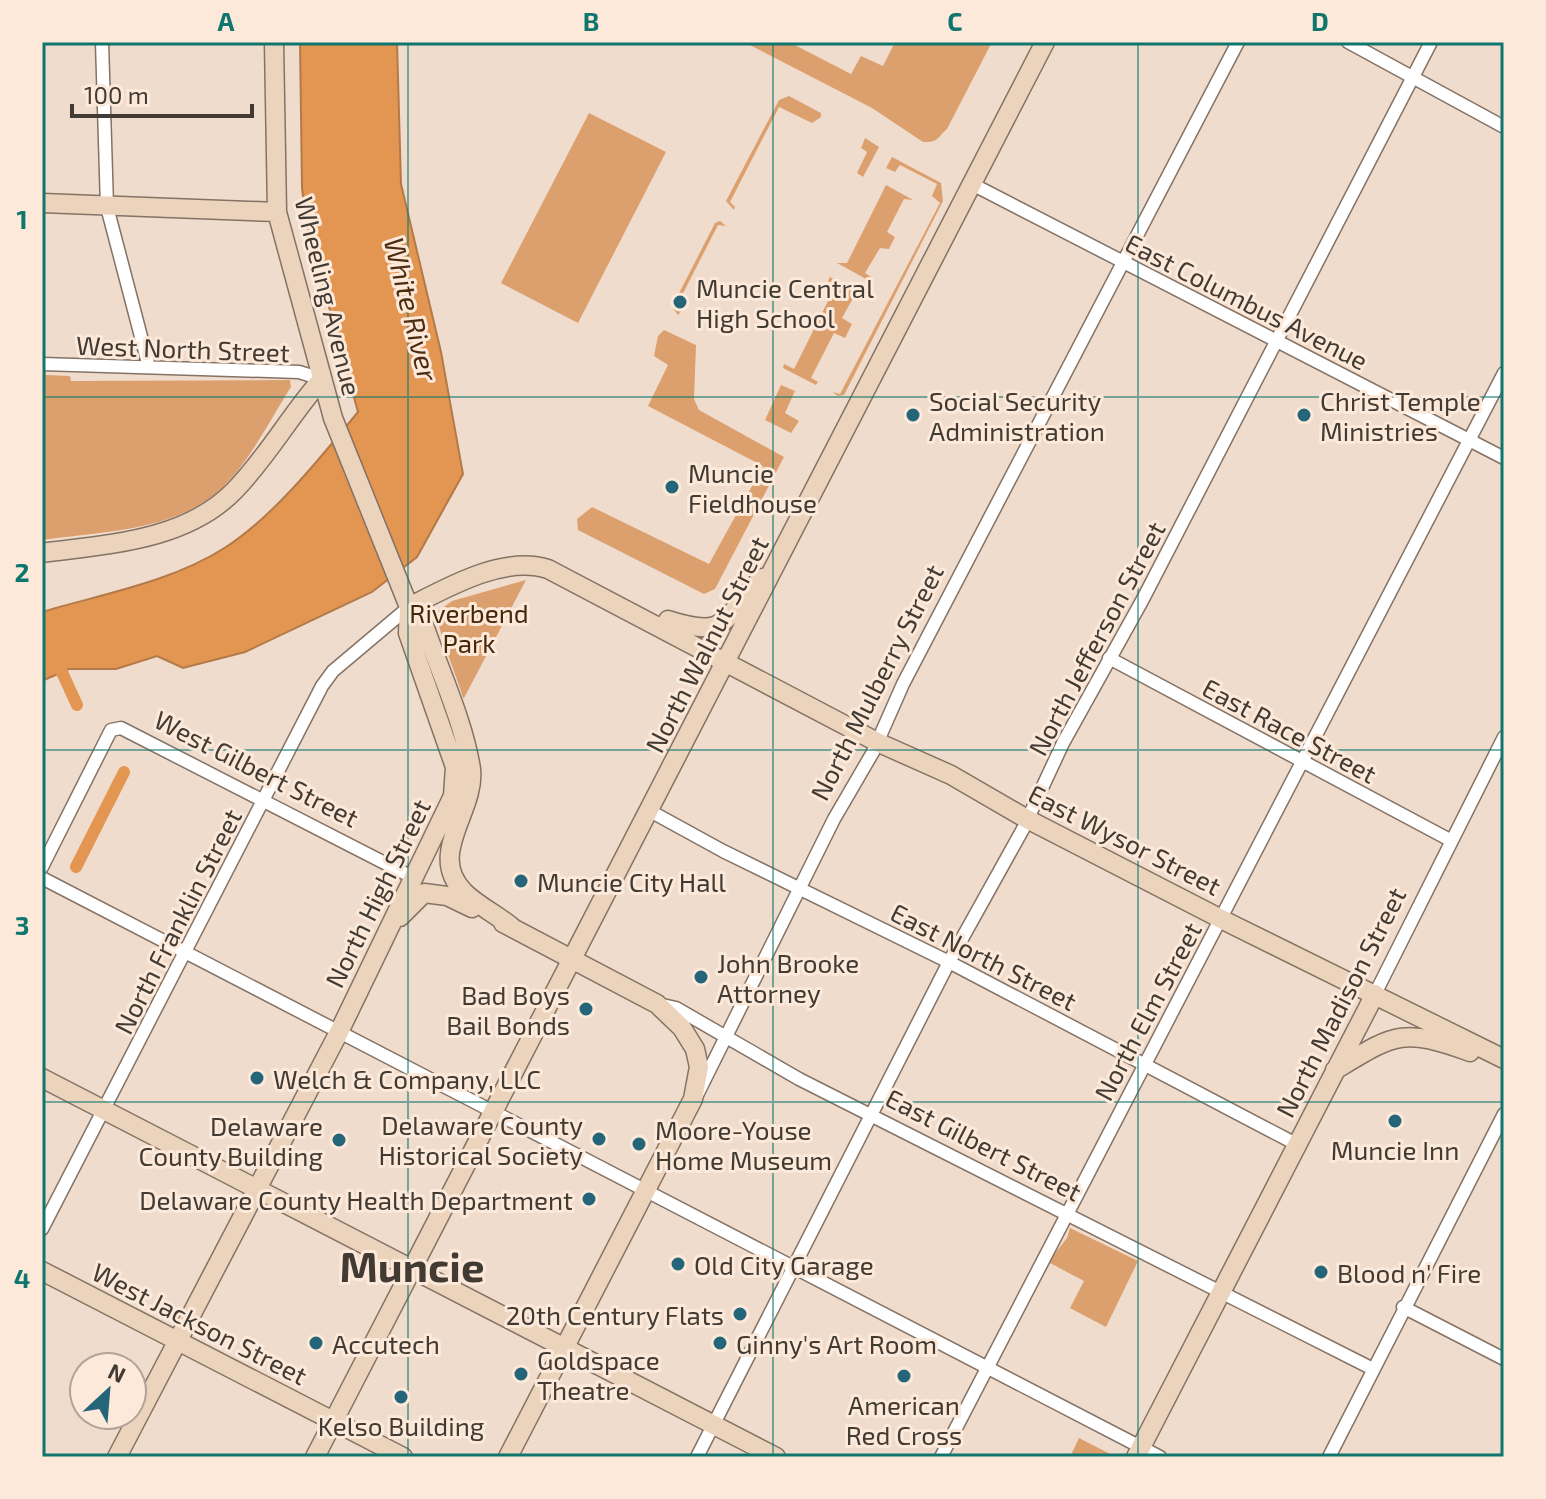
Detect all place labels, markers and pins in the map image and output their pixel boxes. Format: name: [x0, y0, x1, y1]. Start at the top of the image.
place label: Muncie Central High School: [696, 272, 874, 333]
marker: Muncie Central High School: [671, 293, 689, 311]
place label: Social Security Administration: [929, 385, 1105, 446]
place label: Christ Temple Ministries: [1320, 385, 1481, 446]
marker: Social Security Administration: [904, 406, 922, 424]
marker: Christ Temple Ministries: [1295, 406, 1313, 424]
place label: Muncie Fieldhouse: [688, 457, 817, 518]
marker: Muncie Fieldhouse: [663, 478, 681, 496]
place label: Muncie City Hall: [537, 866, 726, 897]
marker: Muncie City Hall: [512, 872, 530, 890]
place label: John Brooke Attorney: [717, 947, 859, 1008]
marker: John Brooke Attorney: [692, 968, 710, 986]
place label: Bad Boys Bail Bonds: [446, 979, 570, 1040]
marker: Bad Boys Bail Bonds: [577, 1000, 595, 1018]
place label: Welch & Company, LLC: [273, 1063, 541, 1094]
marker: Welch & Company, LLC: [248, 1069, 266, 1087]
place label: Delaware County Historical Society: [378, 1109, 583, 1170]
place label: Delaware County Building: [139, 1110, 323, 1171]
marker: Muncie Inn: [1386, 1112, 1404, 1130]
place label: Moore-Youse Home Museum: [655, 1114, 832, 1175]
marker: Delaware County Historical Society: [590, 1130, 608, 1148]
marker: Delaware County Building: [330, 1131, 348, 1149]
place label: Muncie Inn: [1331, 1134, 1459, 1165]
marker: Moore-Youse Home Museum: [630, 1135, 648, 1153]
place label: Delaware County Health Department: [139, 1184, 573, 1215]
marker: Delaware County Health Department: [580, 1190, 598, 1208]
place label: Old City Garage: [694, 1249, 874, 1280]
marker: Old City Garage: [669, 1255, 687, 1273]
place label: Blood n' Fire: [1337, 1257, 1481, 1288]
marker: Blood n' Fire: [1312, 1263, 1330, 1281]
place label: 20th Century Flats: [506, 1299, 724, 1330]
marker: 20th Century Flats: [731, 1305, 749, 1323]
place label: Accutech: [332, 1328, 440, 1359]
place label: Ginny's Art Room: [736, 1328, 937, 1359]
marker: Accutech: [307, 1334, 325, 1352]
marker: Ginny's Art Room: [711, 1334, 729, 1352]
place label: Goldspace Theatre: [537, 1344, 660, 1405]
marker: Goldspace Theatre: [512, 1365, 530, 1383]
marker: American Red Cross: [895, 1367, 913, 1385]
marker: Kelso Building: [392, 1388, 410, 1406]
place label: American Red Cross: [846, 1389, 962, 1450]
place label: Kelso Building: [318, 1410, 484, 1441]

